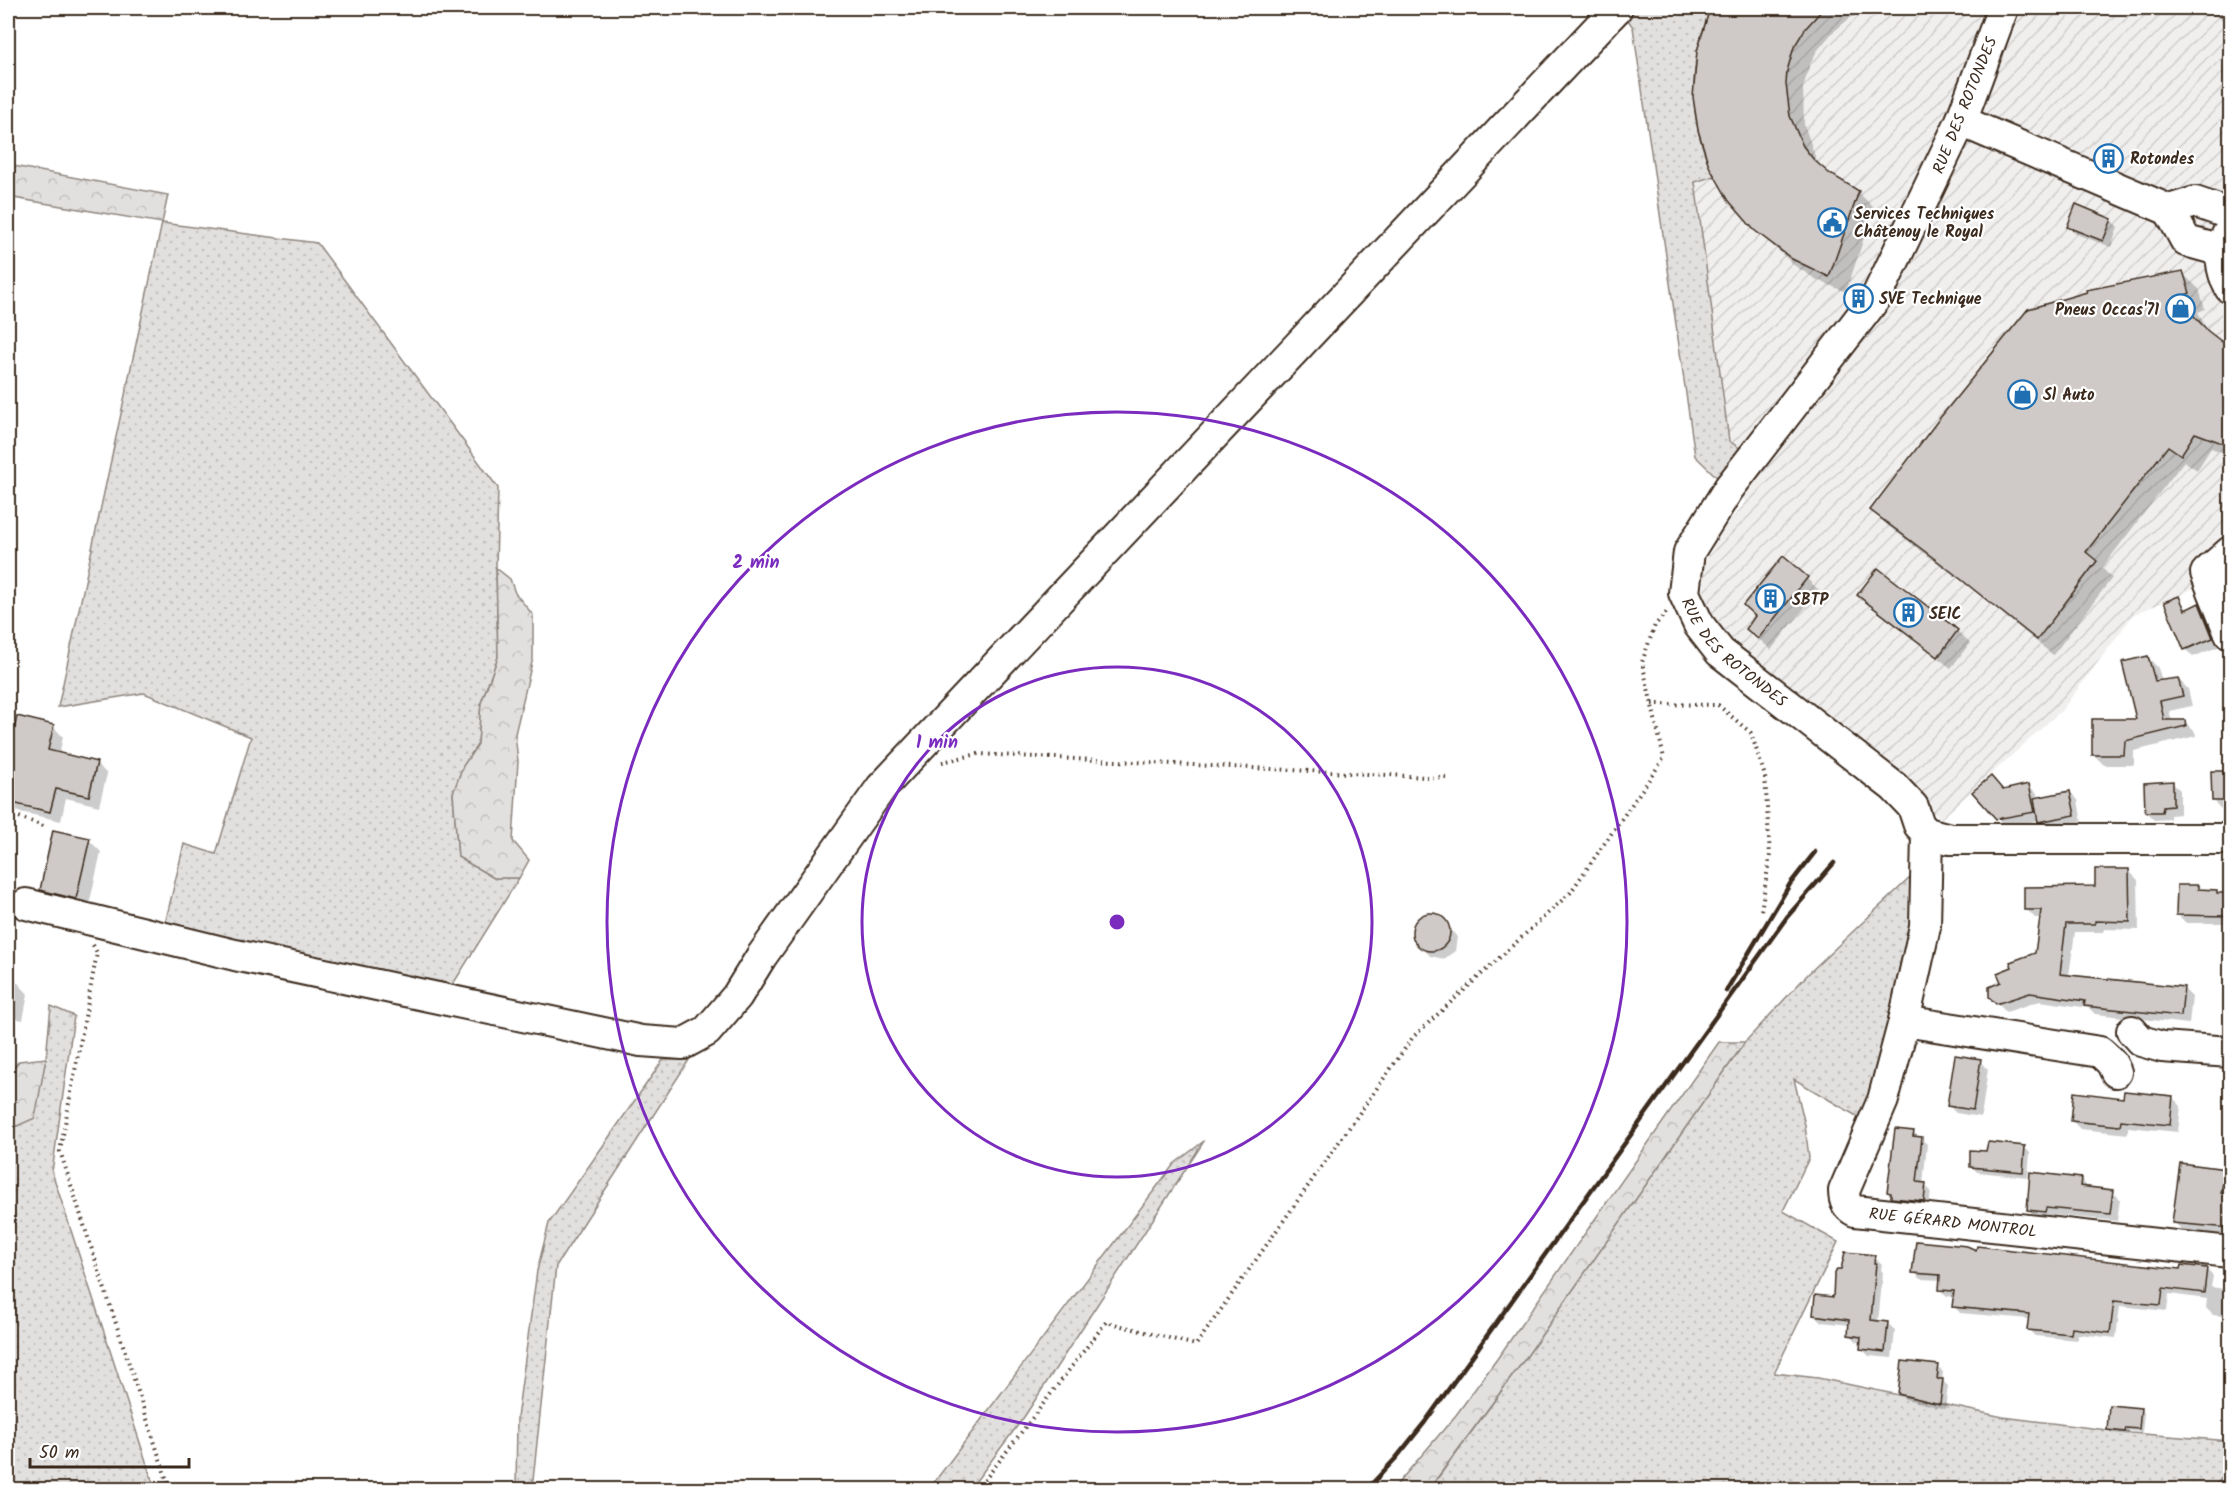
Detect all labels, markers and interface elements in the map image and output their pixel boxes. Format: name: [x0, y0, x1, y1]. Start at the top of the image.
street label: RUE DES ROTONDES: [1926, 33, 2004, 178]
building icon: Rotondes: [2093, 142, 2125, 174]
place label: Rotondes: [2130, 147, 2195, 172]
place label: Services Techniques Châtenoy le Royal: [1854, 202, 1995, 245]
public building icon: Services Techniques Châtenoy le Royal: [1817, 206, 1849, 238]
building icon: SVE Technique: [1842, 282, 1874, 314]
place label: SVE Technique: [1879, 287, 1982, 312]
shop icon: Pneus Occas'71: [2164, 293, 2196, 325]
place label: Pneus Occas'71: [2055, 298, 2159, 323]
shop icon: Sl Auto: [2006, 378, 2038, 410]
place label: Sl Auto: [2043, 383, 2095, 408]
text: 2 min: [733, 549, 779, 578]
building icon: SBTP: [1755, 583, 1787, 615]
place label: SBTP: [1792, 588, 1830, 613]
street label: RUE DES ROTONDES: [1674, 594, 1792, 714]
building icon: SEIC: [1892, 597, 1924, 629]
place label: SEIC: [1929, 602, 1961, 627]
text: 1 min: [916, 729, 958, 758]
centre of rings: [1107, 912, 1127, 932]
street label: RUE GÉRARD MONTROL: [1868, 1202, 2038, 1245]
scale bar: [30, 1431, 189, 1469]
text: 50 m: [39, 1439, 79, 1468]

